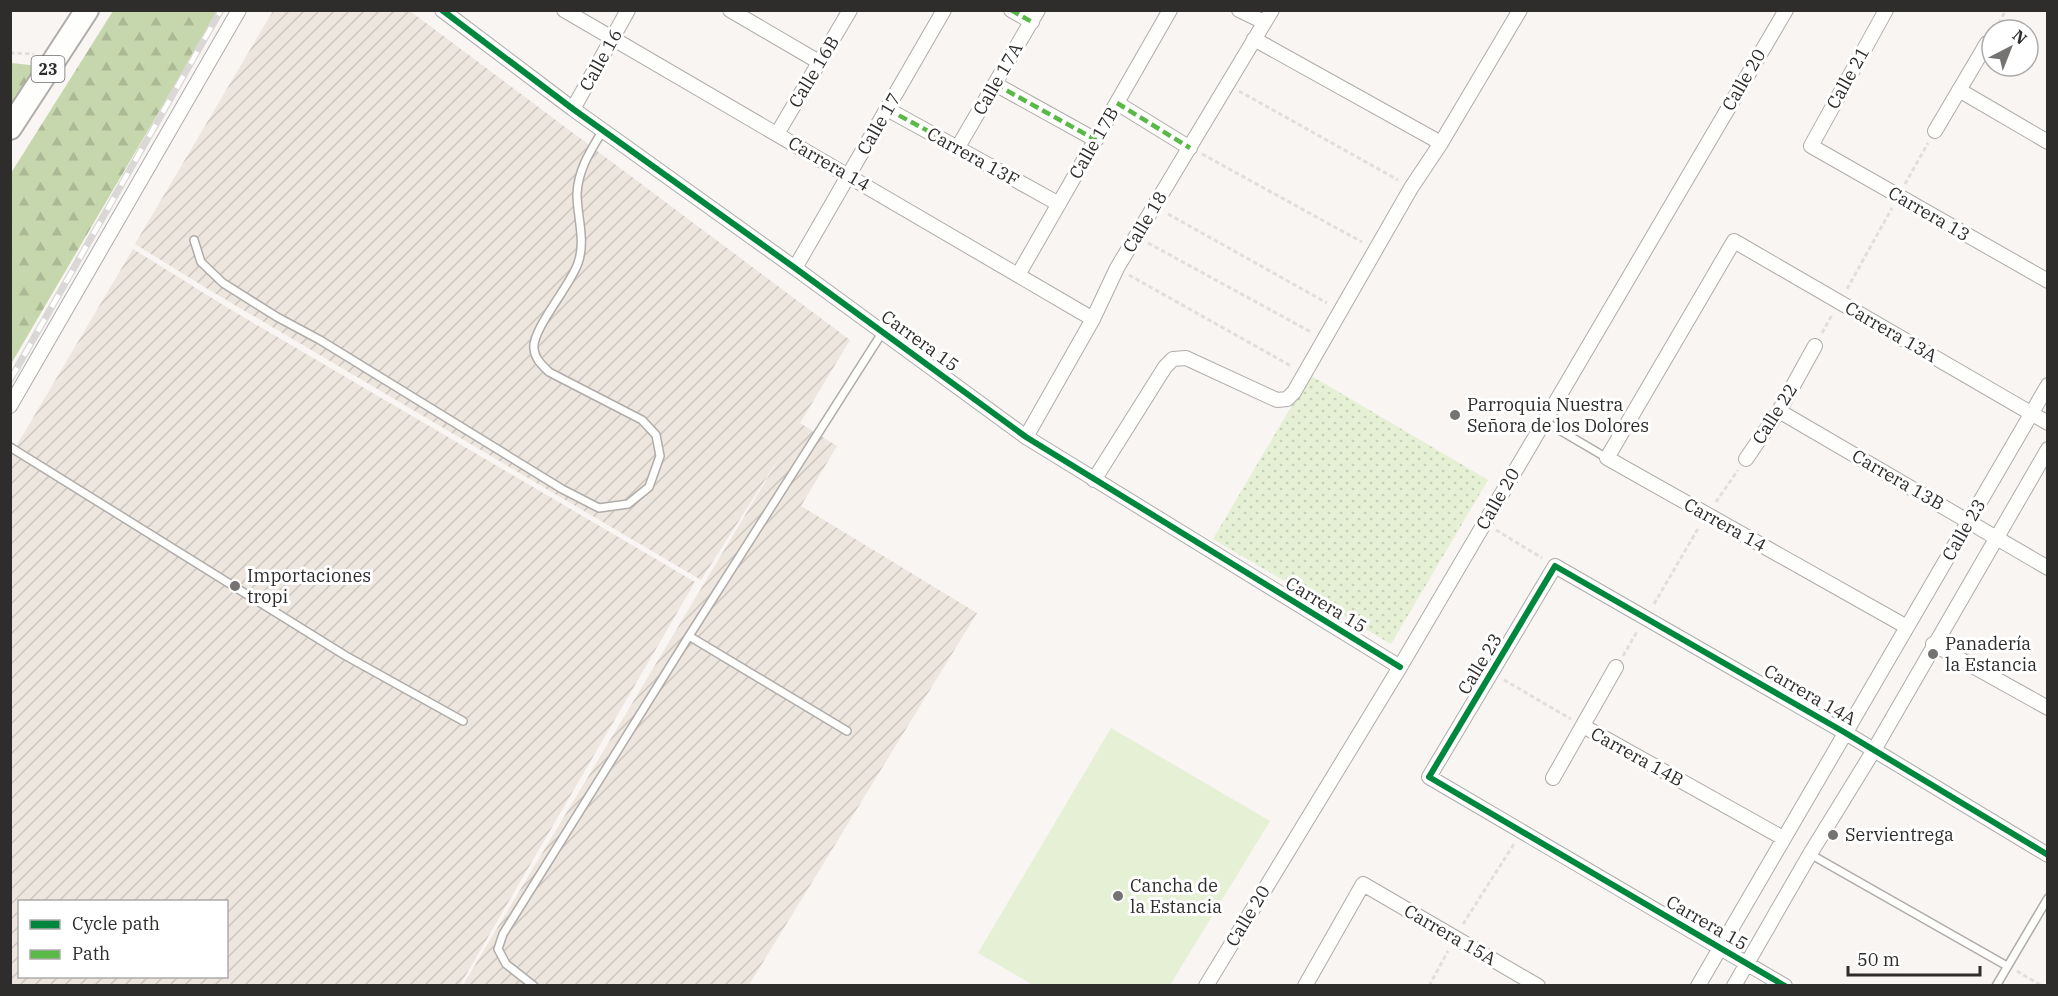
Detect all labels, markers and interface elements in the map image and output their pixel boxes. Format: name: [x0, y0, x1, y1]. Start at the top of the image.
north arrow: [1980, 18, 2040, 78]
street label: Calle 16: [574, 25, 627, 95]
text: N: [2009, 25, 2031, 49]
street label: Calle 16B: [783, 32, 844, 112]
street label: Calle 17A: [968, 38, 1028, 119]
street label: Calle 21: [1821, 43, 1874, 113]
street label: Calle 20: [1717, 45, 1770, 115]
road number: 23: [32, 56, 64, 82]
street label: Calle 17: [852, 89, 905, 159]
street label: Calle 17B: [1064, 103, 1123, 183]
street label: Carrera 13F: [923, 122, 1023, 191]
street label: Carrera 14: [784, 131, 874, 196]
street label: Carrera 13: [1884, 181, 1974, 246]
street label: Calle 18: [1117, 187, 1172, 257]
street label: Carrera 13A: [1841, 296, 1942, 368]
street label: Carrera 15: [877, 305, 964, 377]
street label: Calle 22: [1747, 379, 1802, 448]
place label: Parroquia Nuestra Señora de los Dolores: [1467, 393, 1649, 437]
marker: Parroquia Nuestra Señora de los Dolores: [1448, 408, 1462, 422]
street label: Carrera 13B: [1848, 444, 1948, 515]
street label: Calle 20: [1471, 464, 1524, 534]
street label: Carrera 14: [1680, 493, 1770, 557]
street label: Calle 23: [1937, 495, 1990, 565]
place label: Importaciones tropi: [247, 564, 371, 608]
street label: Carrera 15: [1282, 571, 1371, 638]
marker: Importaciones tropi: [228, 579, 242, 593]
street label: Calle 23: [1452, 629, 1507, 699]
place label: Panadería la Estancia: [1945, 632, 2037, 676]
marker: Panadería la Estancia: [1926, 647, 1940, 661]
street label: Carrera 14A: [1760, 659, 1861, 731]
street label: Carrera 14B: [1587, 722, 1688, 791]
place label: Servientrega: [1845, 823, 1954, 846]
marker: Servientrega: [1826, 828, 1840, 842]
place label: Cancha de la Estancia: [1130, 874, 1222, 918]
street label: Calle 20: [1220, 881, 1275, 951]
marker: Cancha de la Estancia: [1111, 889, 1125, 903]
street label: Carrera 15: [1662, 890, 1752, 955]
street label: Carrera 15A: [1400, 899, 1501, 971]
legend: [18, 900, 228, 978]
text: Cycle path: [72, 912, 160, 935]
scale bar: [1848, 939, 1980, 977]
text: Path: [72, 942, 110, 965]
text: 50 m: [1857, 948, 1900, 971]

